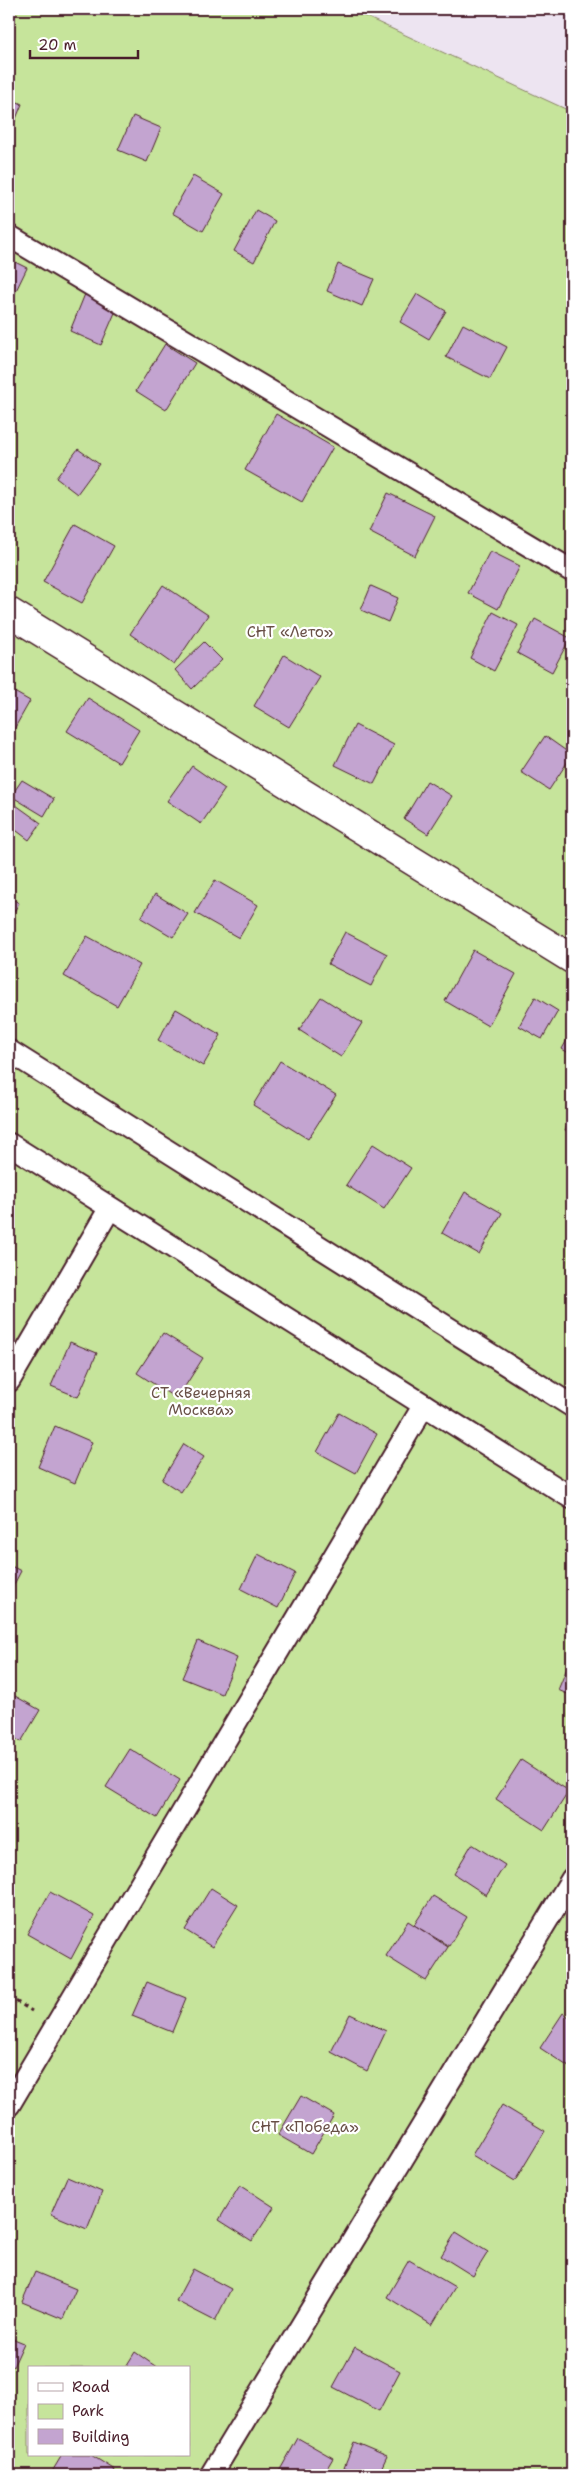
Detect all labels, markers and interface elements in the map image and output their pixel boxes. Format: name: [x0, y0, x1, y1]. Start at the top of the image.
scale bar: [30, 28, 138, 60]
text: 20 m: [38, 35, 77, 55]
park label: СНТ «Лето»: [247, 622, 333, 642]
park label: СТ «Вечерняя Москва»: [151, 1383, 251, 1420]
park label: СНТ «Победа»: [251, 2117, 359, 2137]
legend: [28, 2366, 190, 2456]
text: Road: [72, 2377, 110, 2397]
text: Park: [72, 2401, 104, 2421]
text: Building: [72, 2427, 129, 2447]

